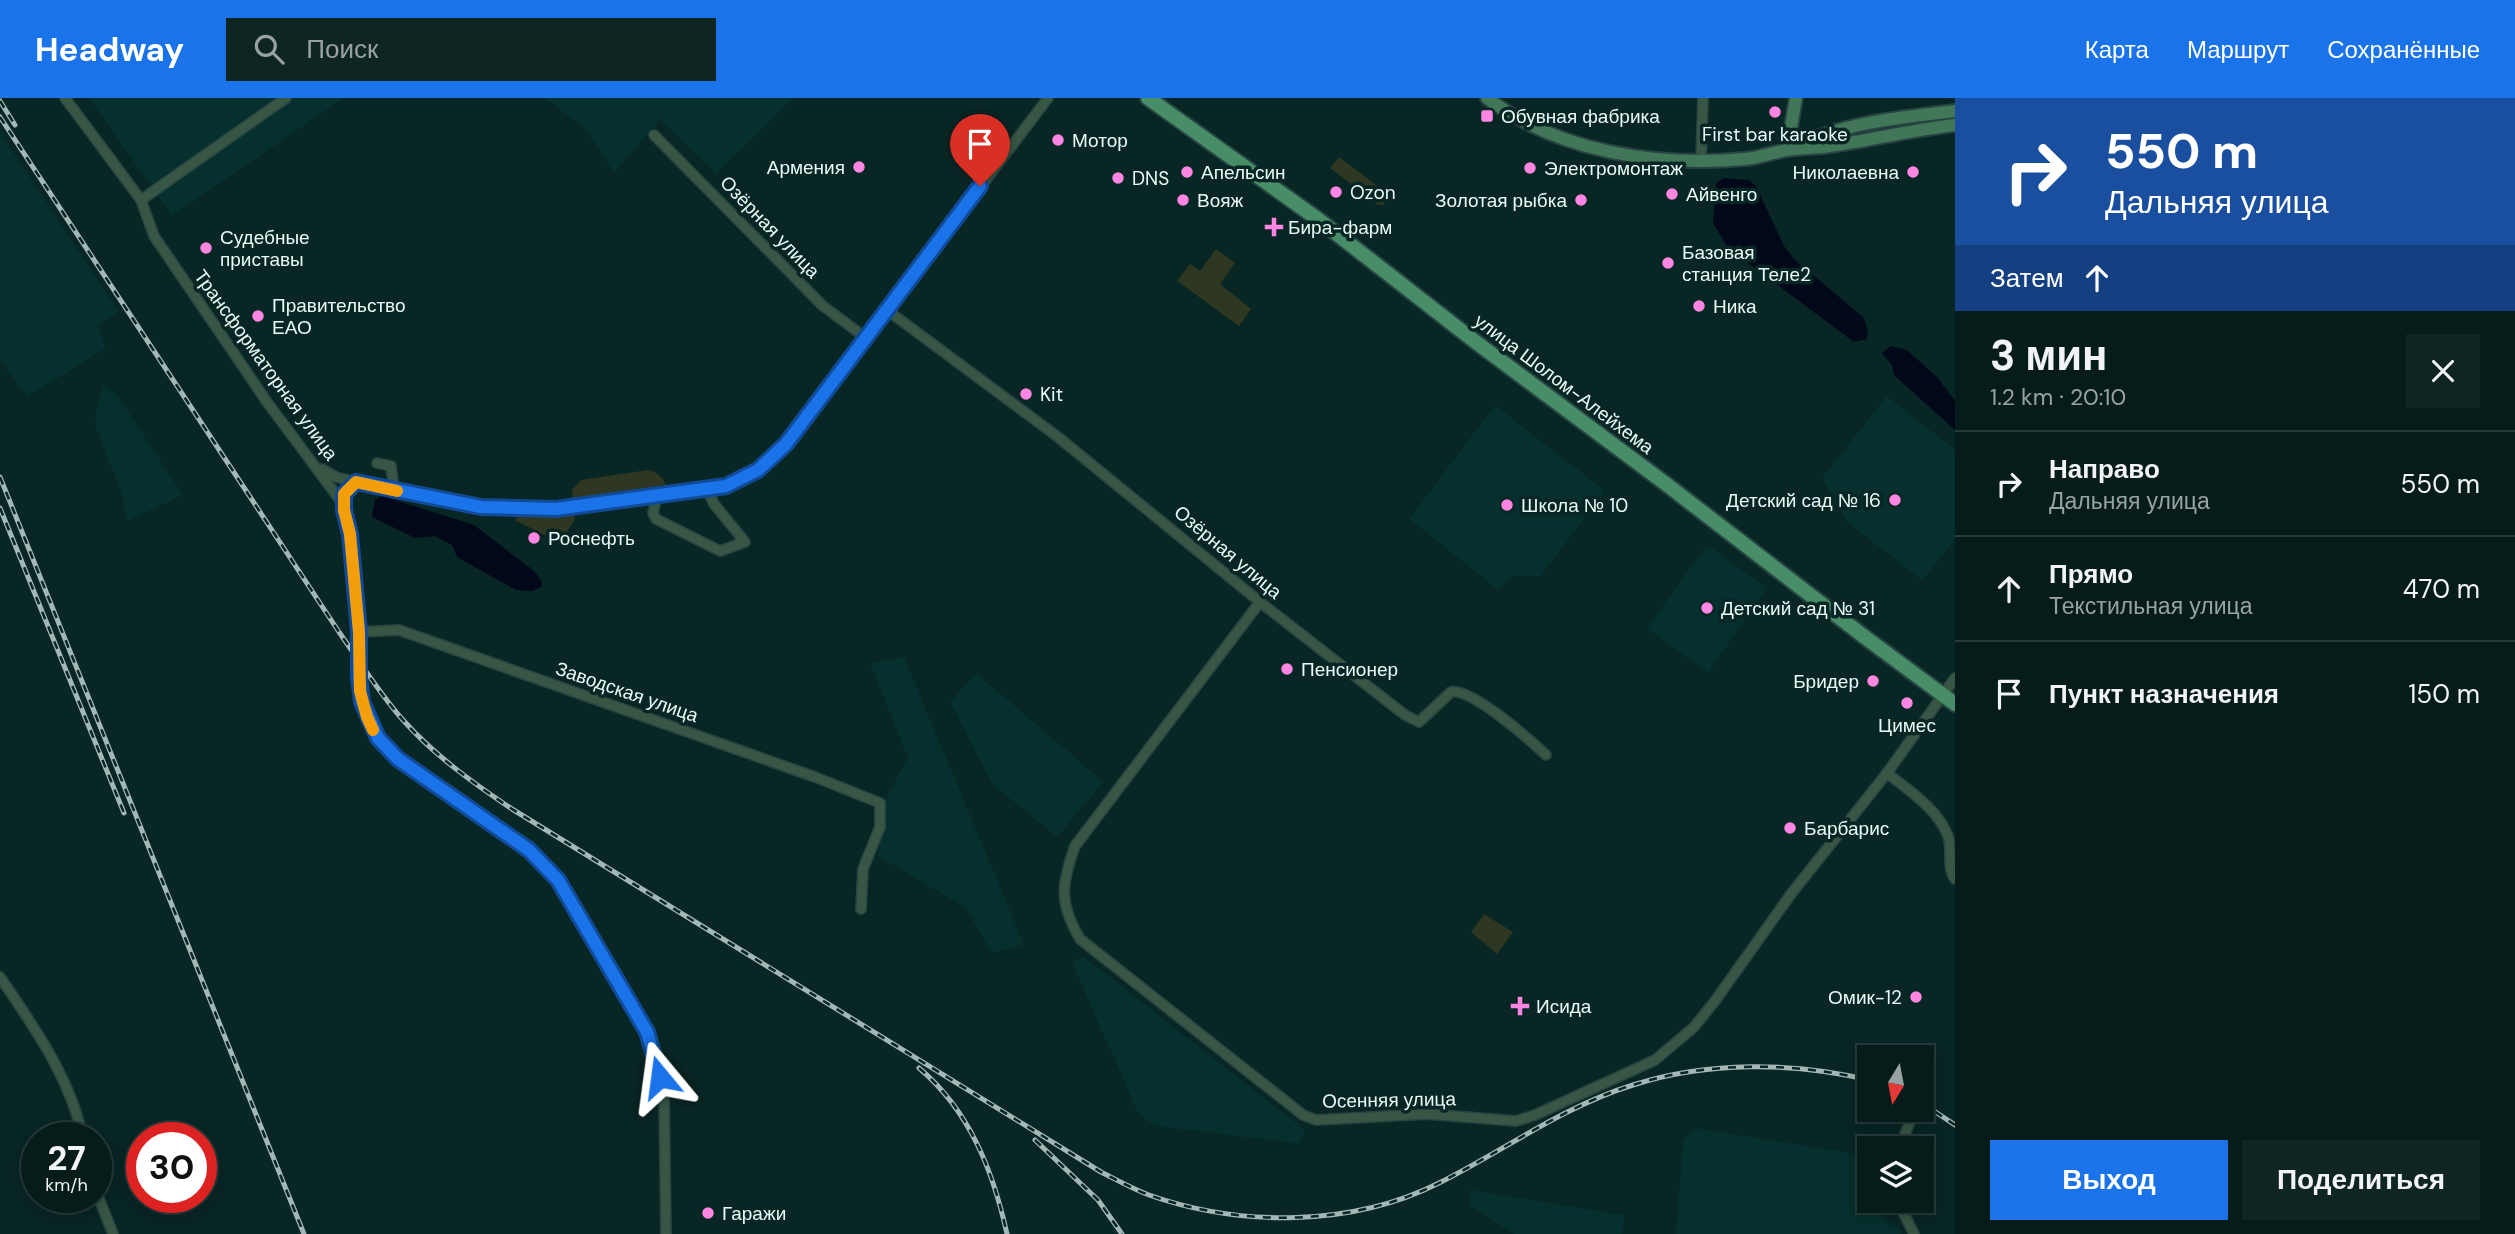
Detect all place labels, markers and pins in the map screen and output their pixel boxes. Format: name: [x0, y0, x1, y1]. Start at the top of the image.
place label: Обувная фабрика: [1501, 104, 1660, 129]
marker: First bar karaoke: [1767, 104, 1783, 120]
marker: Обувная фабрика: [1479, 108, 1495, 124]
pin: [950, 114, 1010, 186]
place label: First bar karaoke: [1702, 122, 1848, 147]
place label: Мотор: [1072, 128, 1128, 153]
marker: Мотор: [1050, 132, 1066, 148]
place label: Армения: [767, 155, 845, 180]
place label: Электромонтаж: [1544, 156, 1683, 181]
marker: Армения: [851, 159, 867, 175]
place label: Апельсин: [1201, 160, 1286, 185]
marker: Электромонтаж: [1522, 160, 1538, 176]
place label: Николаевна: [1793, 160, 1899, 185]
marker: Апельсин: [1179, 164, 1195, 180]
marker: Николаевна: [1905, 164, 1921, 180]
place label: DNS: [1132, 166, 1169, 191]
marker: DNS: [1110, 170, 1126, 186]
place label: Ozon: [1350, 180, 1396, 205]
place label: Айвенго: [1686, 182, 1757, 207]
marker: Ozon: [1328, 184, 1344, 200]
marker: Айвенго: [1664, 186, 1680, 202]
place label: Вояж: [1197, 188, 1244, 213]
place label: Золотая рыбка: [1435, 188, 1567, 213]
marker: Вояж: [1175, 192, 1191, 208]
marker: Золотая рыбка: [1573, 192, 1589, 208]
place label: Бира-фарм: [1288, 215, 1392, 240]
marker: Бира-фарм: [1266, 219, 1282, 235]
place label: Судебные приставы: [220, 225, 310, 272]
marker: Судебные приставы: [198, 240, 214, 256]
place label: Базовая станция Теле2: [1682, 240, 1811, 287]
marker: Базовая станция Теле2: [1660, 255, 1676, 271]
place label: Правительство ЕАО: [272, 293, 406, 340]
place label: Ника: [1713, 294, 1757, 319]
marker: Ника: [1691, 298, 1707, 314]
marker: Правительство ЕАО: [250, 308, 266, 324]
place label: Kit: [1040, 382, 1063, 407]
marker: Kit: [1018, 386, 1034, 402]
place label: Детский сад № 16: [1726, 488, 1881, 513]
marker: Детский сад № 16: [1887, 492, 1903, 508]
place label: Школа № 10: [1521, 493, 1628, 518]
marker: Школа № 10: [1499, 497, 1515, 513]
place label: Роснефть: [548, 526, 635, 551]
marker: Роснефть: [526, 530, 542, 546]
place label: Детский сад № 31: [1721, 596, 1875, 621]
marker: Детский сад № 31: [1699, 600, 1715, 616]
place label: Пенсионер: [1301, 657, 1398, 682]
marker: Пенсионер: [1279, 661, 1295, 677]
place label: Бридер: [1793, 669, 1859, 694]
marker: Бридер: [1865, 673, 1881, 689]
marker: Цимес: [1899, 695, 1915, 711]
place label: Цимес: [1878, 713, 1936, 738]
place label: Барбарис: [1804, 816, 1889, 841]
marker: Барбарис: [1782, 820, 1798, 836]
place label: Омик-12: [1828, 985, 1902, 1010]
marker: Омик-12: [1908, 989, 1924, 1005]
place label: Исида: [1536, 994, 1592, 1019]
marker: Исида: [1510, 996, 1530, 1016]
place label: Гаражи: [722, 1201, 786, 1226]
marker: Гаражи: [700, 1205, 716, 1221]

